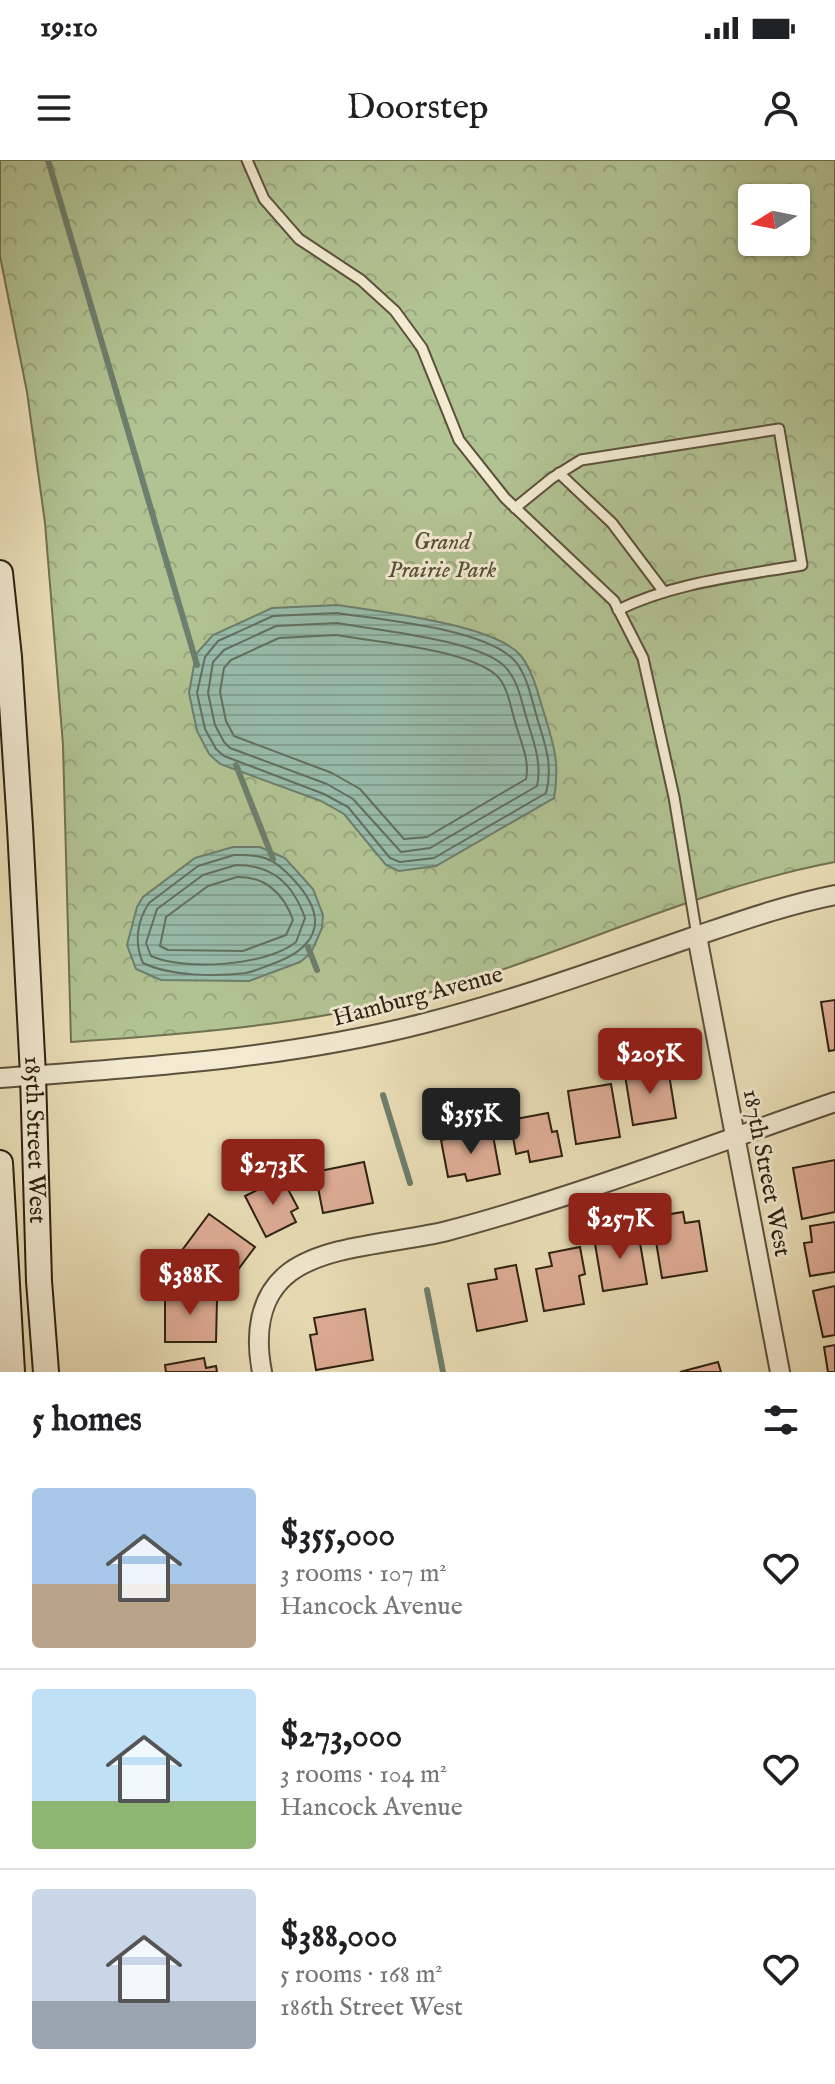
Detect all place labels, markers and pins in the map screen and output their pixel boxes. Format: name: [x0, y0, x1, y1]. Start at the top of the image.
pin: $205K: [594, 1028, 706, 1096]
pin: $355K: [415, 1088, 527, 1156]
pin: $273K: [217, 1139, 329, 1207]
pin: $257K: [564, 1193, 676, 1261]
pin: $388K: [134, 1249, 246, 1317]

